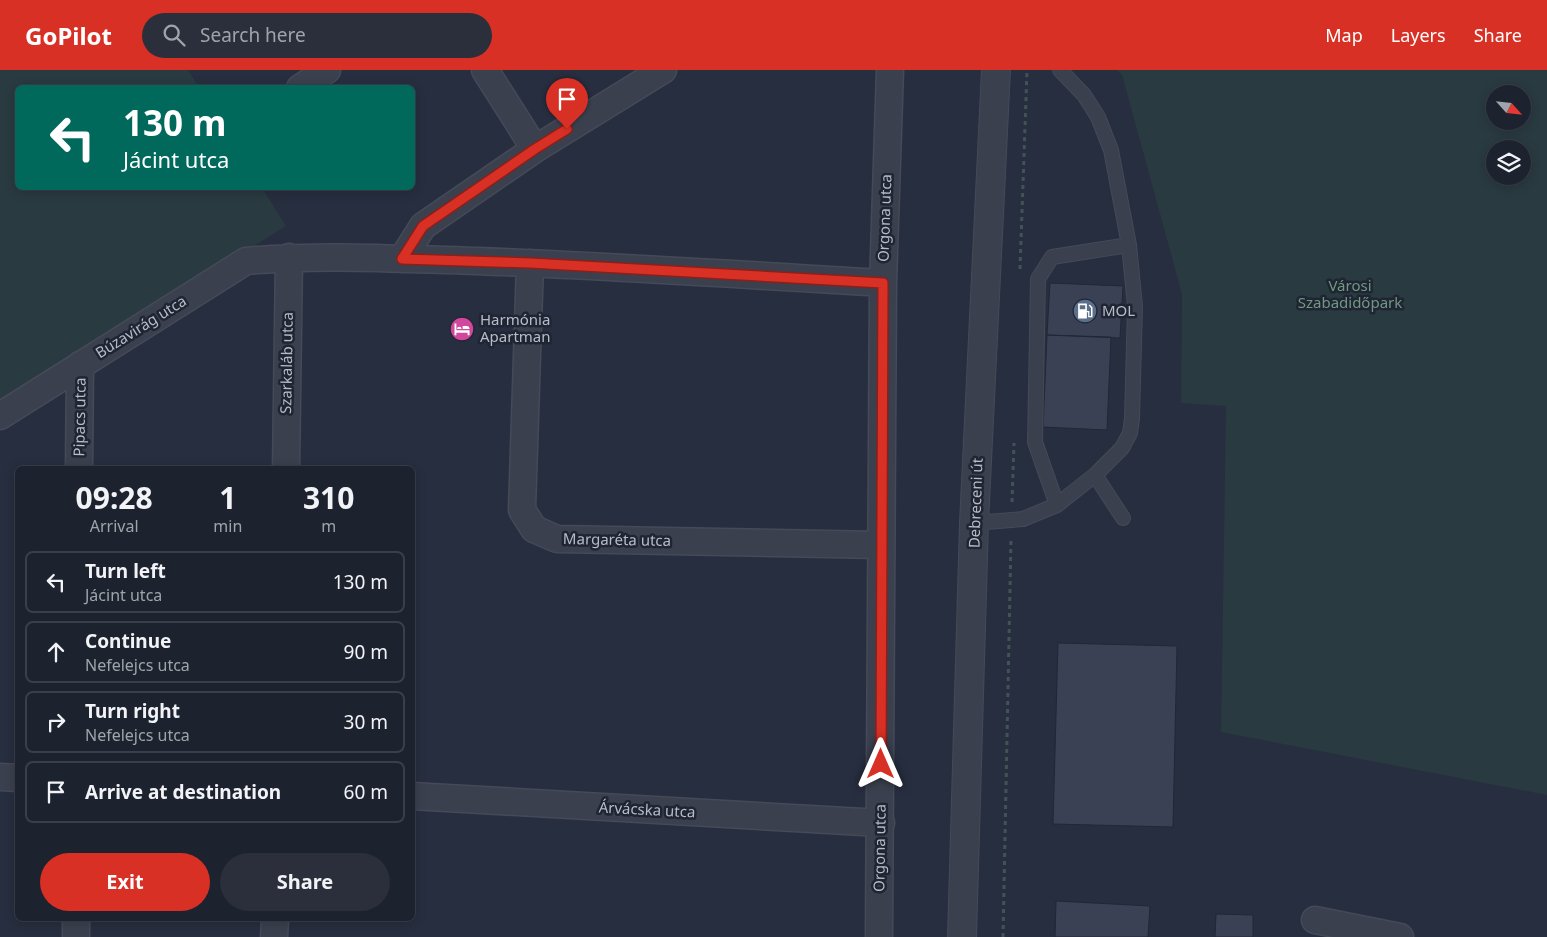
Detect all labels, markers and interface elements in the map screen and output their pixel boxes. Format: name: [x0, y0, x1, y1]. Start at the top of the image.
search box: [142, 13, 492, 58]
text: GoPilot: [25, 19, 112, 52]
icon: search: [160, 21, 188, 49]
text: Search here: [200, 22, 306, 48]
text: Map: [1325, 23, 1363, 47]
text: Layers: [1391, 23, 1446, 47]
text: Share: [1474, 23, 1522, 47]
pin: [546, 78, 588, 129]
icon: arrive: [553, 85, 581, 113]
north arrow: [1486, 85, 1531, 130]
map controls: [1486, 85, 1531, 185]
text: 130 m: [123, 99, 226, 146]
icon: left: [40, 105, 105, 170]
button: layers: [1486, 140, 1531, 185]
text: Jácint utca: [123, 144, 229, 174]
street label: Orgona utca: [872, 174, 896, 262]
park label: Városi Szabadidőpark: [1298, 275, 1402, 312]
street label: Búzavirág utca: [91, 290, 190, 362]
fuel station icon: MOL: [1072, 298, 1098, 324]
place label: MOL: [1102, 300, 1135, 320]
place label: Harmónia Apartman: [480, 309, 551, 346]
street label: Szarkaláb utca: [275, 312, 297, 414]
hotel icon: Harmónia Apartman: [449, 316, 475, 342]
street label: Pipacs utca: [68, 377, 90, 457]
street label: Debreceni út: [963, 457, 987, 548]
text: 09:28: [76, 477, 153, 518]
text: 1: [219, 477, 236, 518]
text: 310: [303, 477, 354, 518]
text: Arrival: [90, 515, 139, 537]
text: min: [213, 515, 242, 537]
text: m: [321, 515, 336, 537]
street label: Margaréta utca: [563, 528, 671, 550]
text: Turn left: [85, 558, 166, 584]
icon: left: [42, 568, 70, 596]
text: 130 m: [333, 569, 388, 595]
text: Jácint utca: [85, 584, 162, 606]
text: Continue: [85, 628, 171, 654]
icon: ahead: [42, 638, 70, 666]
text: 90 m: [344, 639, 388, 665]
text: Nefelejcs utca: [85, 654, 190, 676]
text: Turn right: [85, 698, 180, 724]
icon: right: [42, 708, 70, 736]
text: 30 m: [344, 709, 388, 735]
text: Nefelejcs utca: [85, 724, 190, 746]
position arrow: [854, 737, 906, 789]
icon: arrive: [42, 778, 70, 806]
text: Arrive at destination: [85, 779, 281, 805]
text: 60 m: [344, 779, 388, 805]
street label: Árvácska utca: [598, 796, 696, 822]
street label: Orgona utca: [868, 804, 890, 892]
button: Exit: [40, 853, 210, 911]
button: Share: [220, 853, 390, 911]

